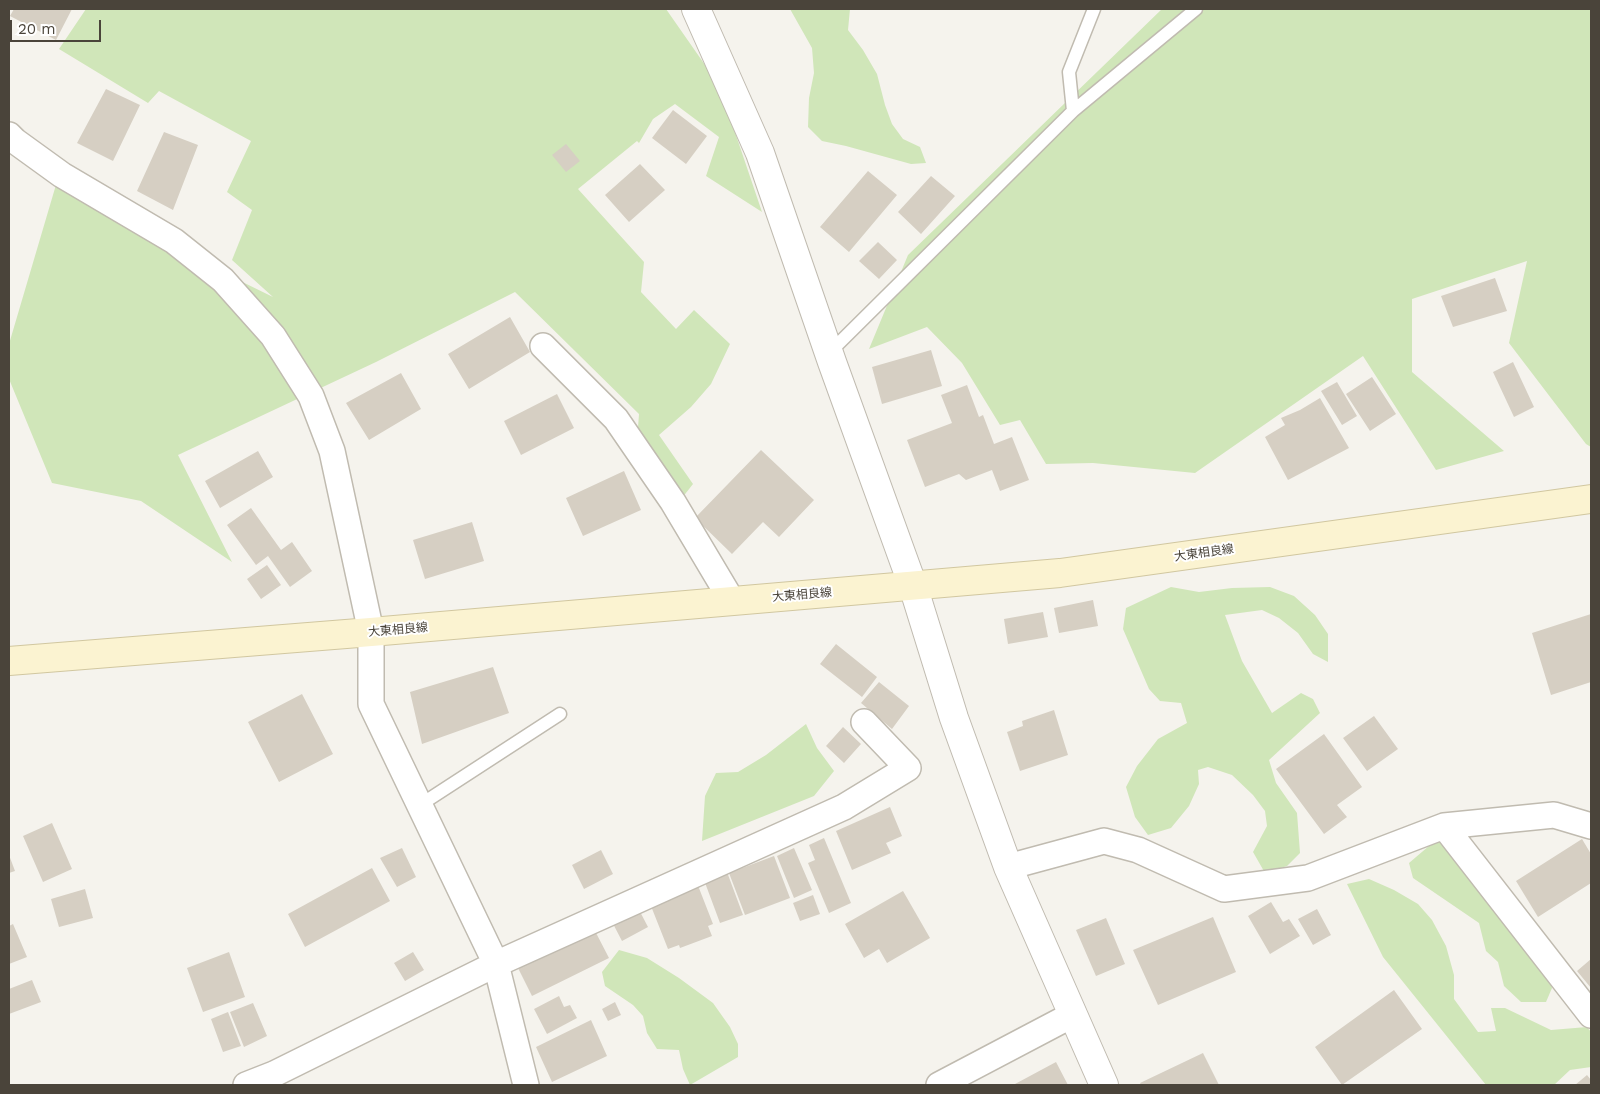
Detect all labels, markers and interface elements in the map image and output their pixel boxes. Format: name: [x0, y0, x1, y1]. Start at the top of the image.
scale bar: [12, 10, 104, 42]
text: 20 m: [18, 20, 56, 38]
street label: 大東相良線: [1173, 542, 1235, 564]
street label: 大東相良線: [771, 585, 833, 605]
street label: 大東相良線: [367, 620, 429, 640]

